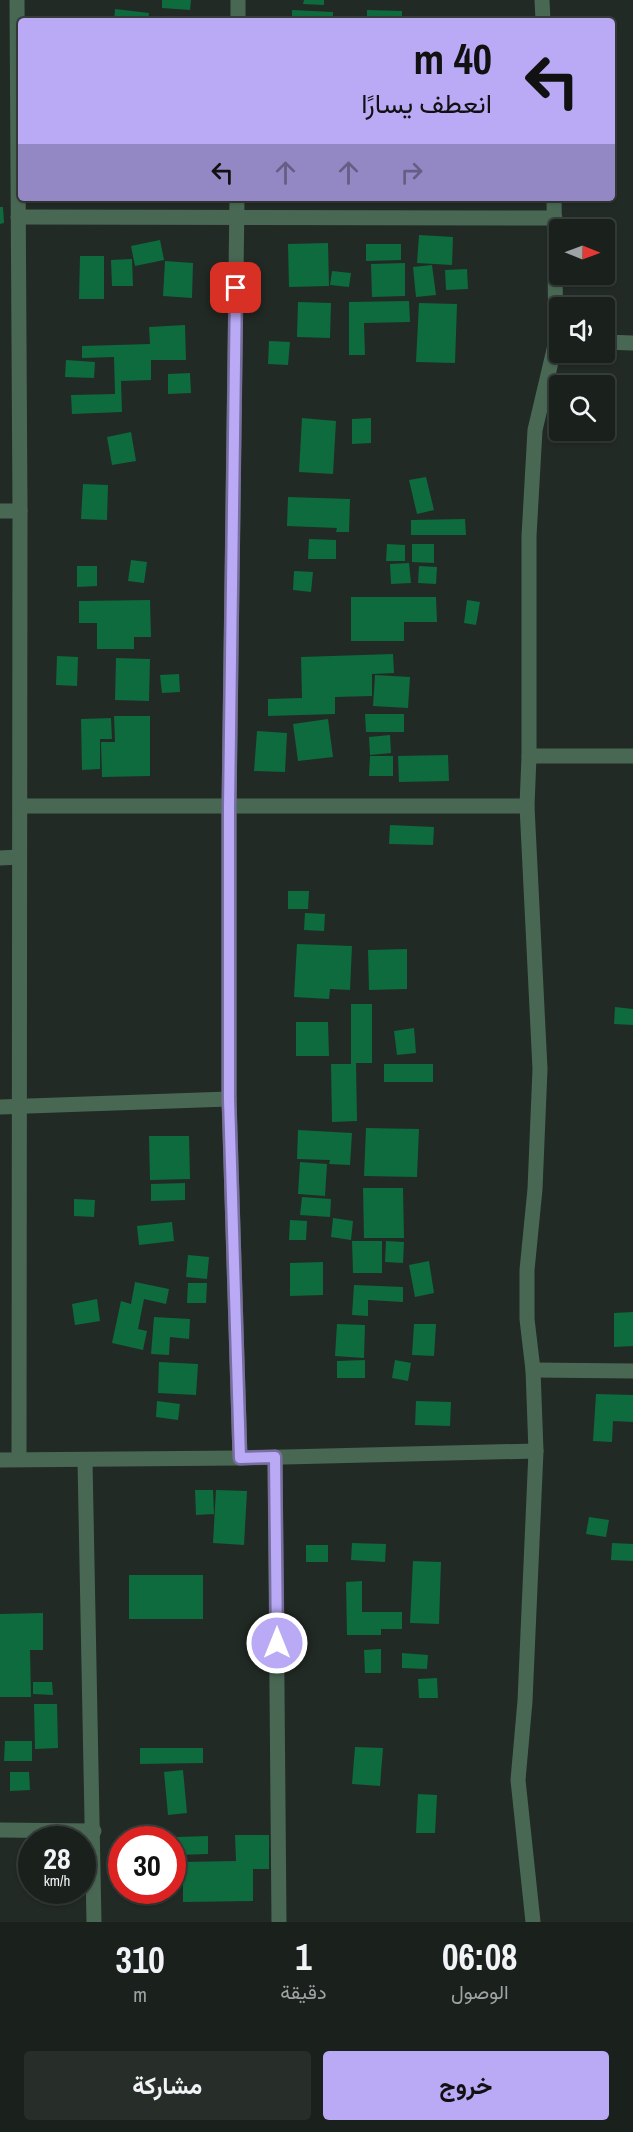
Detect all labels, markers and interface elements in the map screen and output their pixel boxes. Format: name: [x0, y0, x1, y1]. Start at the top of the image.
text: 40 m: [413, 31, 492, 87]
icon: left: [513, 42, 591, 120]
text: انعطف يسارًا: [361, 85, 492, 121]
icon: left: [206, 156, 239, 189]
icon: ahead: [269, 156, 302, 189]
icon: ahead: [332, 156, 365, 189]
icon: right: [395, 156, 428, 189]
north arrow: [549, 219, 615, 285]
map controls: [549, 219, 615, 441]
pin: [210, 262, 261, 313]
icon: arrive: [219, 271, 252, 304]
button: sound: [549, 297, 615, 363]
button: search: [549, 375, 615, 441]
position arrow: [245, 1611, 309, 1675]
speed limit sign: 30: [108, 1826, 186, 1904]
text: 28: [43, 1838, 71, 1878]
text: km/h: [44, 1870, 70, 1891]
text: 1: [295, 1933, 312, 1981]
text: 06:08: [442, 1933, 518, 1981]
text: 310: [116, 1936, 165, 1984]
text: دقيقة: [280, 1978, 327, 2005]
text: الوصول: [451, 1978, 509, 2005]
text: m: [133, 1981, 147, 2008]
button: مشاركة: [24, 2051, 311, 2120]
button: خروج: [323, 2051, 609, 2120]

